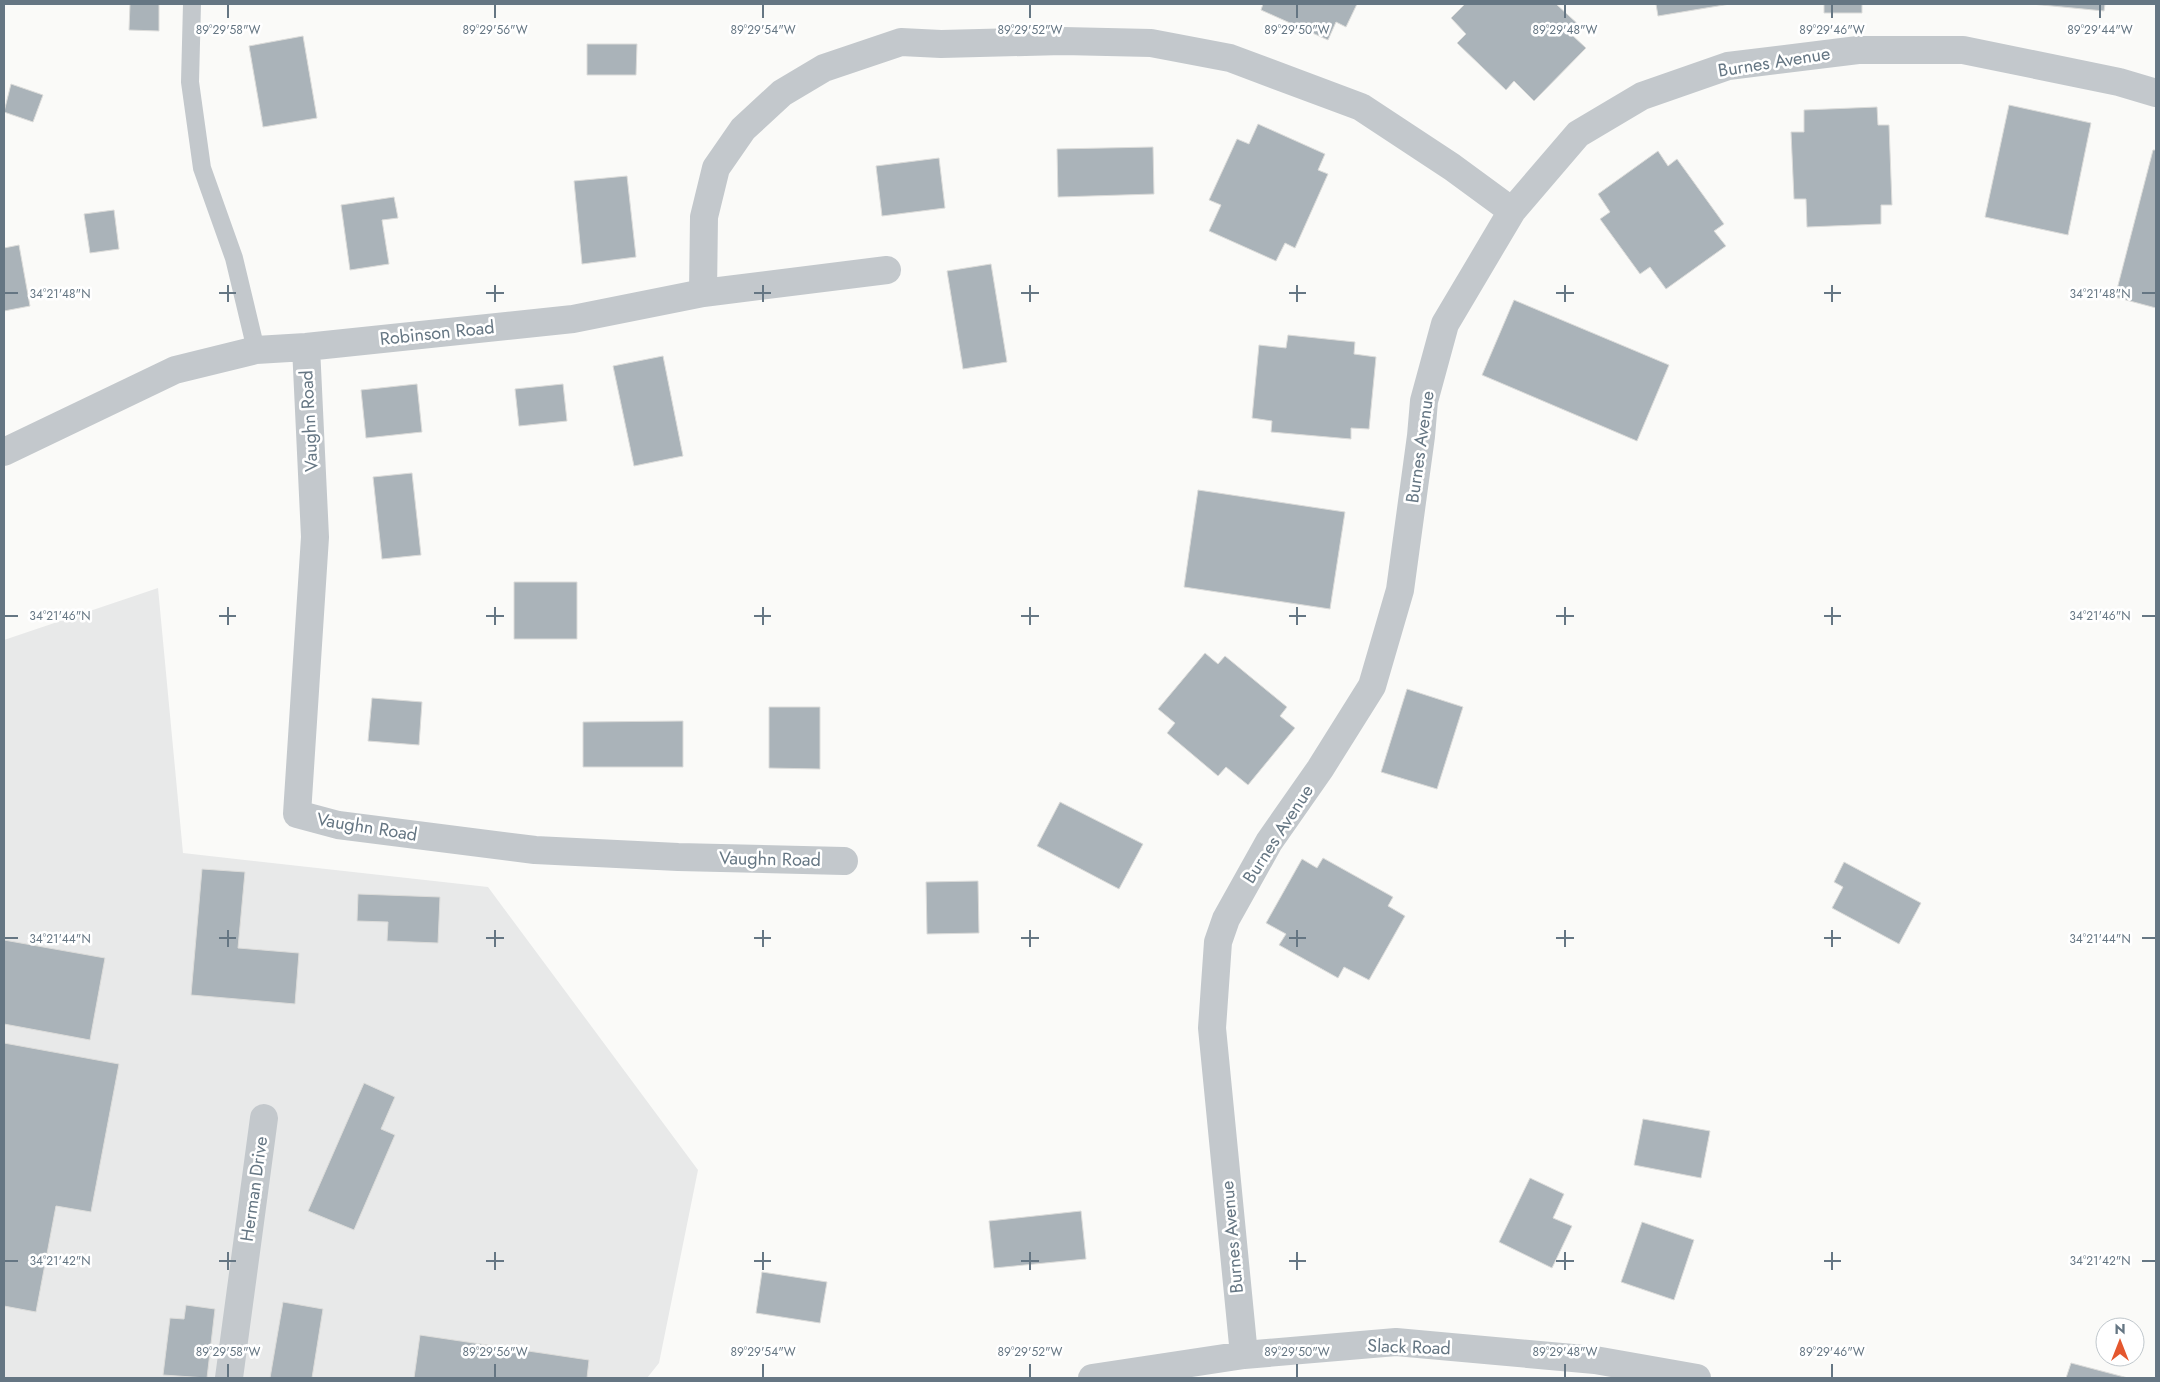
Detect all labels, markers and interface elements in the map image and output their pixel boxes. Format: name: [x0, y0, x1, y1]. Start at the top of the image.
text: 89°29'58"W: [196, 21, 260, 39]
text: 89°29'56"W: [462, 21, 528, 39]
text: 89°29'54"W: [730, 21, 796, 39]
text: 89°29'52"W: [997, 21, 1063, 39]
text: 89°29'50"W: [1264, 21, 1330, 39]
text: 89°29'48"W: [1533, 21, 1598, 39]
text: 89°29'46"W: [1799, 21, 1865, 39]
text: 89°29'44"W: [2067, 21, 2133, 39]
street label: Burnes Avenue: [1716, 40, 1832, 84]
text: 34°21'48"N: [30, 285, 90, 303]
text: 34°21'48"N: [2070, 285, 2130, 303]
street label: Robinson Road: [378, 314, 496, 352]
street label: Vaughn Road: [293, 370, 325, 472]
street label: Burnes Avenue: [1399, 389, 1441, 505]
text: 34°21'46"N: [29, 607, 91, 625]
text: 34°21'46"N: [2069, 607, 2131, 625]
street label: Burnes Avenue: [1236, 779, 1320, 889]
street label: Vaughn Road: [315, 806, 419, 848]
street label: Vaughn Road: [719, 845, 821, 873]
text: 34°21'44"N: [29, 930, 91, 948]
text: 34°21'44"N: [2069, 930, 2131, 948]
street label: Herman Drive: [234, 1135, 274, 1243]
street label: Burnes Avenue: [1214, 1180, 1250, 1294]
text: 34°21'42"N: [29, 1252, 91, 1270]
text: 34°21'42"N: [2069, 1252, 2131, 1270]
north arrow: [2095, 1317, 2145, 1367]
text: N: [2114, 1319, 2126, 1339]
street label: Slack Road: [1367, 1333, 1451, 1361]
text: 89°29'58"W: [196, 1343, 260, 1361]
text: 89°29'56"W: [462, 1343, 528, 1361]
text: 89°29'54"W: [730, 1343, 796, 1361]
text: 89°29'52"W: [997, 1343, 1063, 1361]
text: 89°29'50"W: [1264, 1343, 1330, 1361]
text: 89°29'48"W: [1533, 1343, 1598, 1361]
text: 89°29'46"W: [1799, 1343, 1865, 1361]

